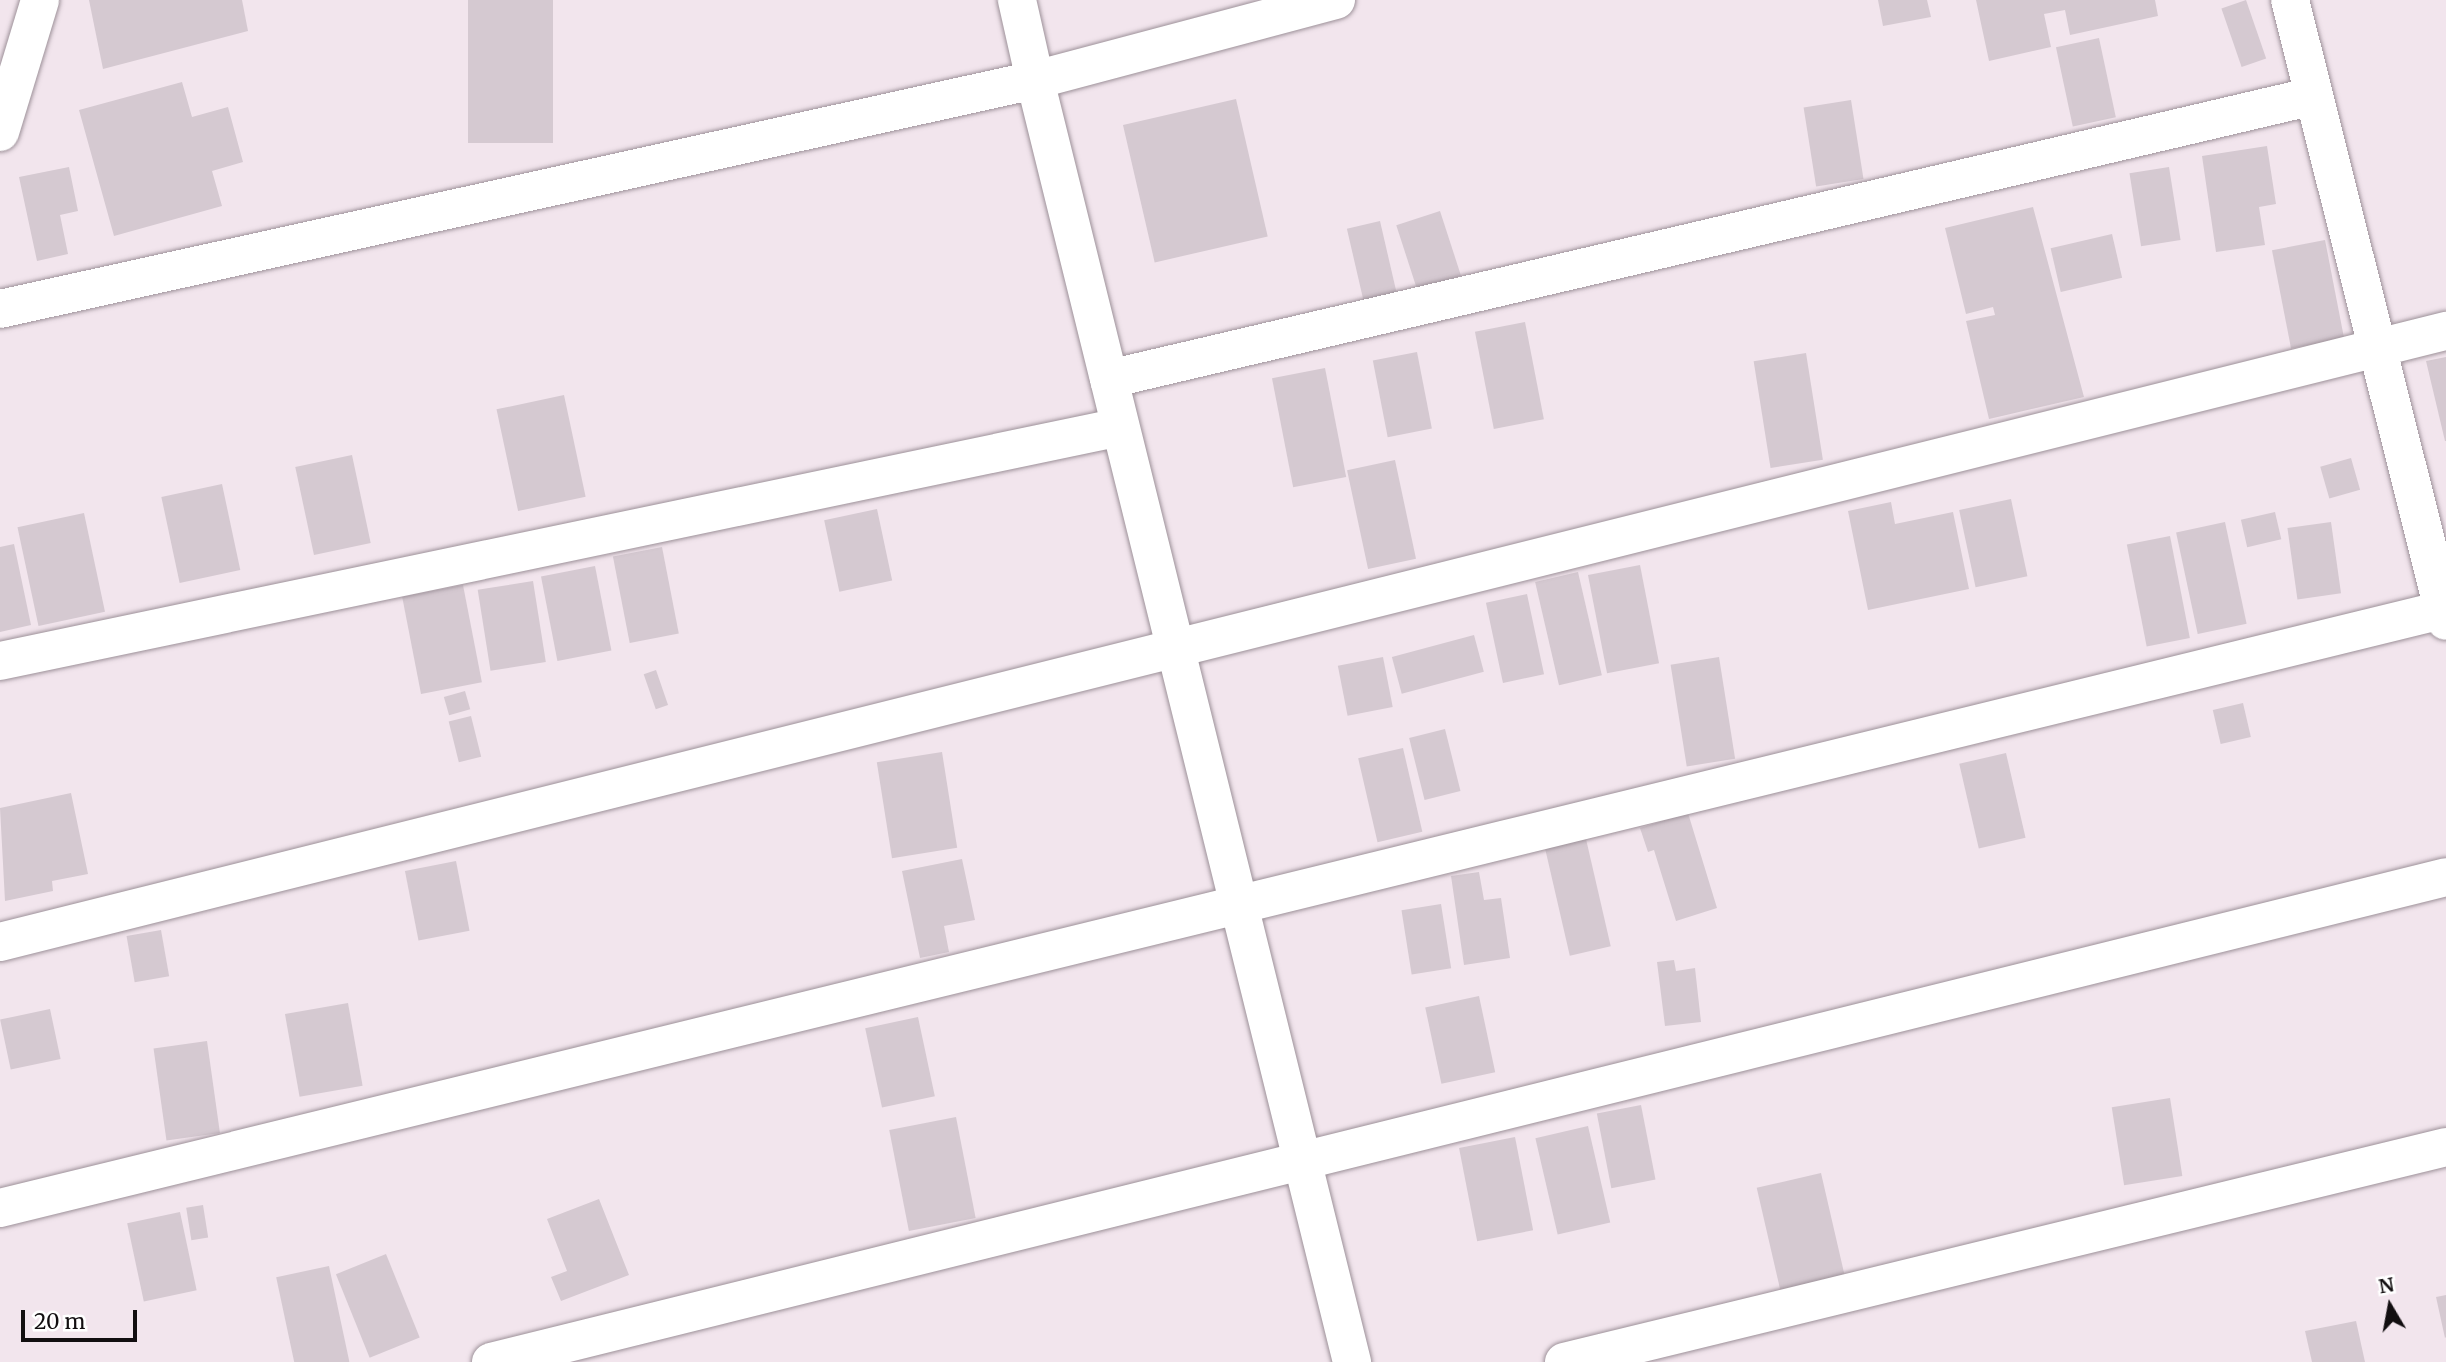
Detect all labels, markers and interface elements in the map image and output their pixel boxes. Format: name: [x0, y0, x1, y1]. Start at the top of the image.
north arrow: [2355, 1271, 2425, 1341]
text: N: [2377, 1272, 2396, 1298]
scale bar: [24, 1296, 140, 1340]
text: 20 m: [34, 1308, 85, 1335]

